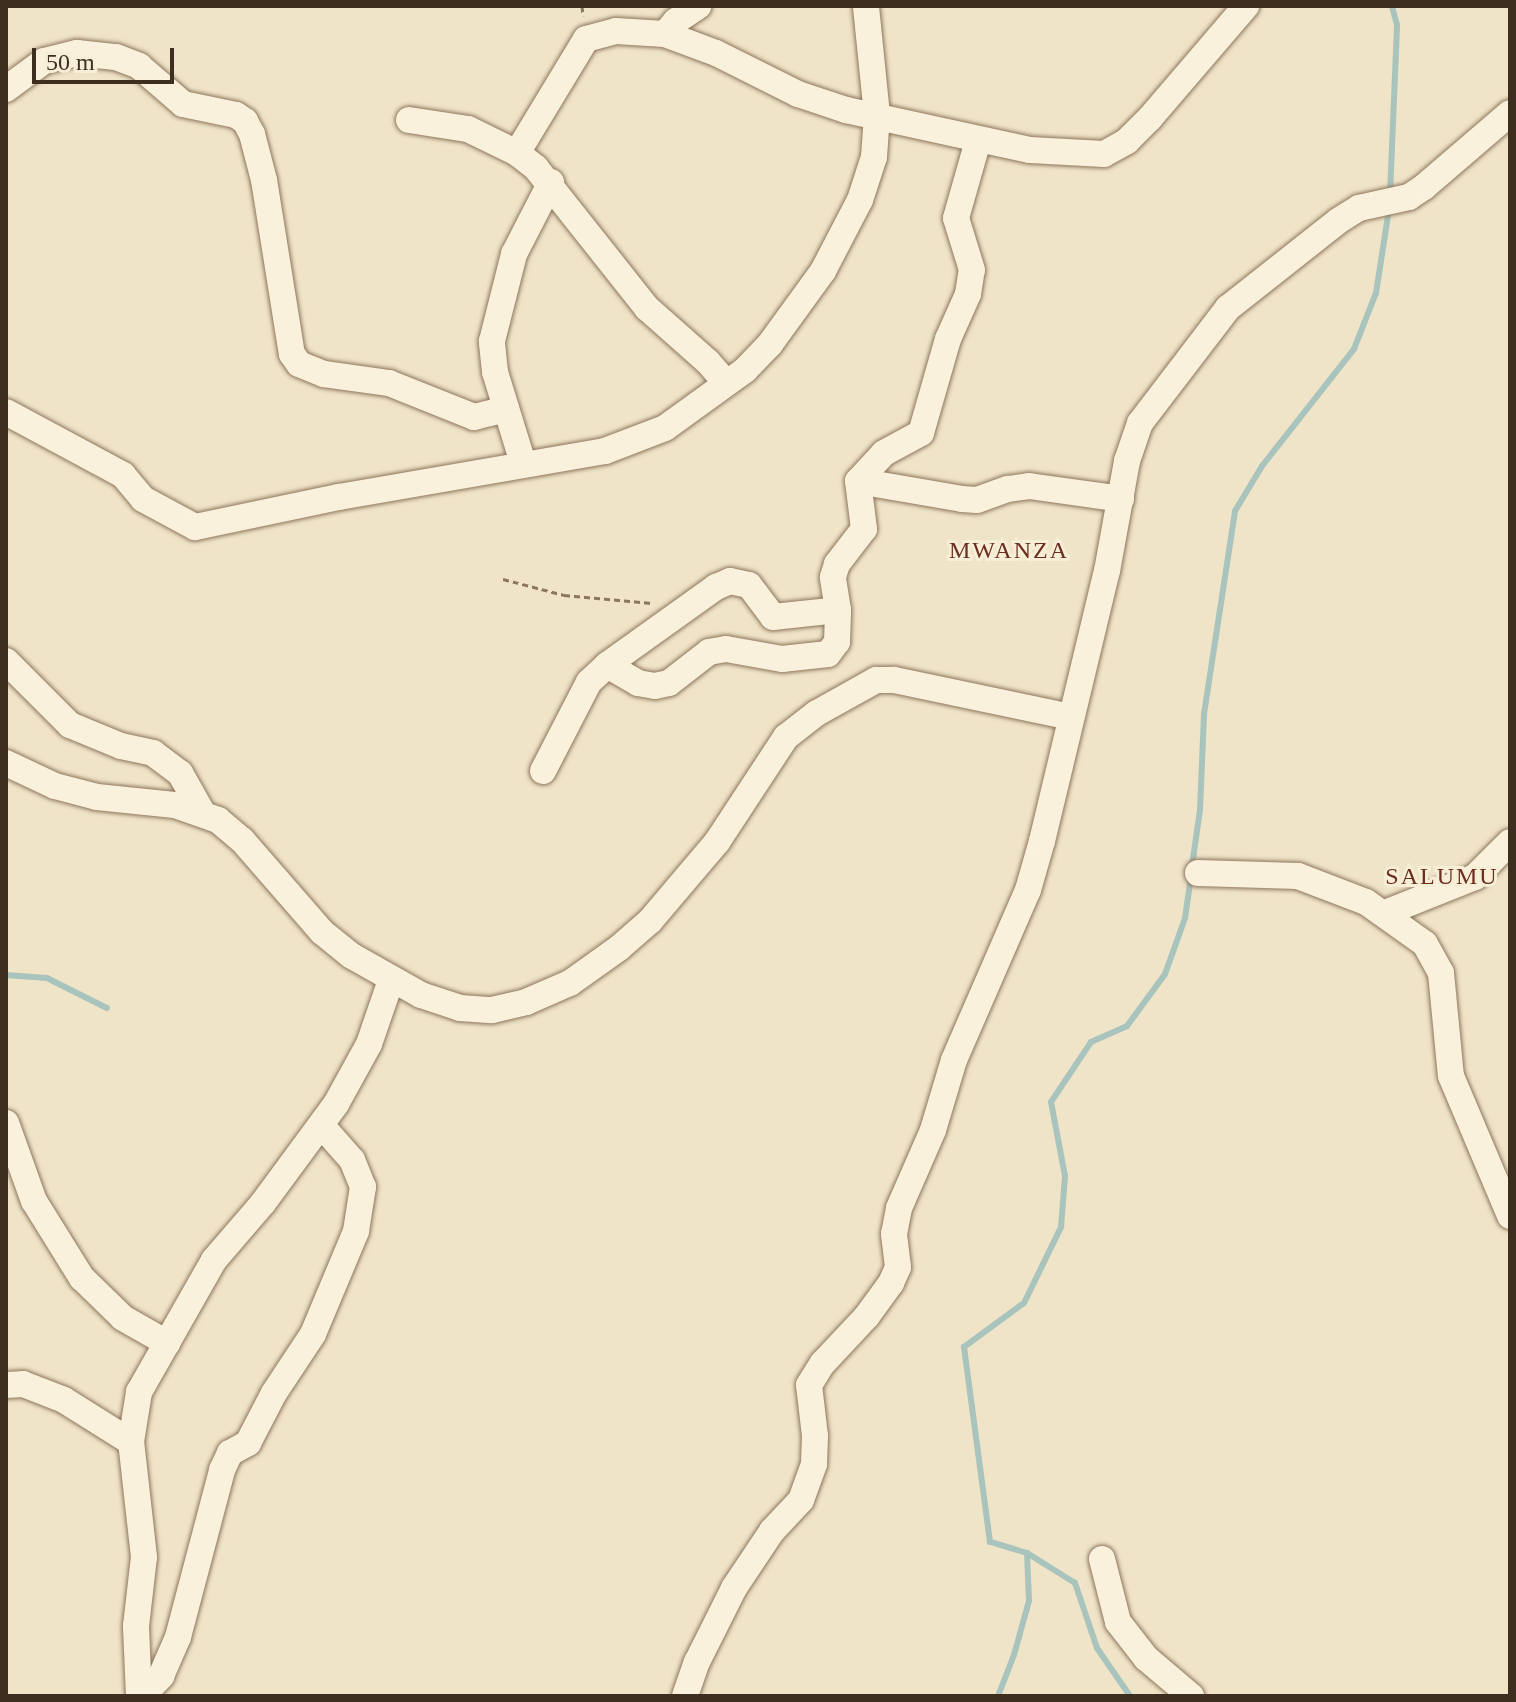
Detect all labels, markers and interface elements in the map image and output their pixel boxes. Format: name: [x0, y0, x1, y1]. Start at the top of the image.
scale bar: [36, 32, 178, 82]
text: 50 m: [46, 49, 95, 75]
district label: MWANZA: [949, 537, 1069, 565]
district label: SALUMU: [1385, 863, 1499, 891]

